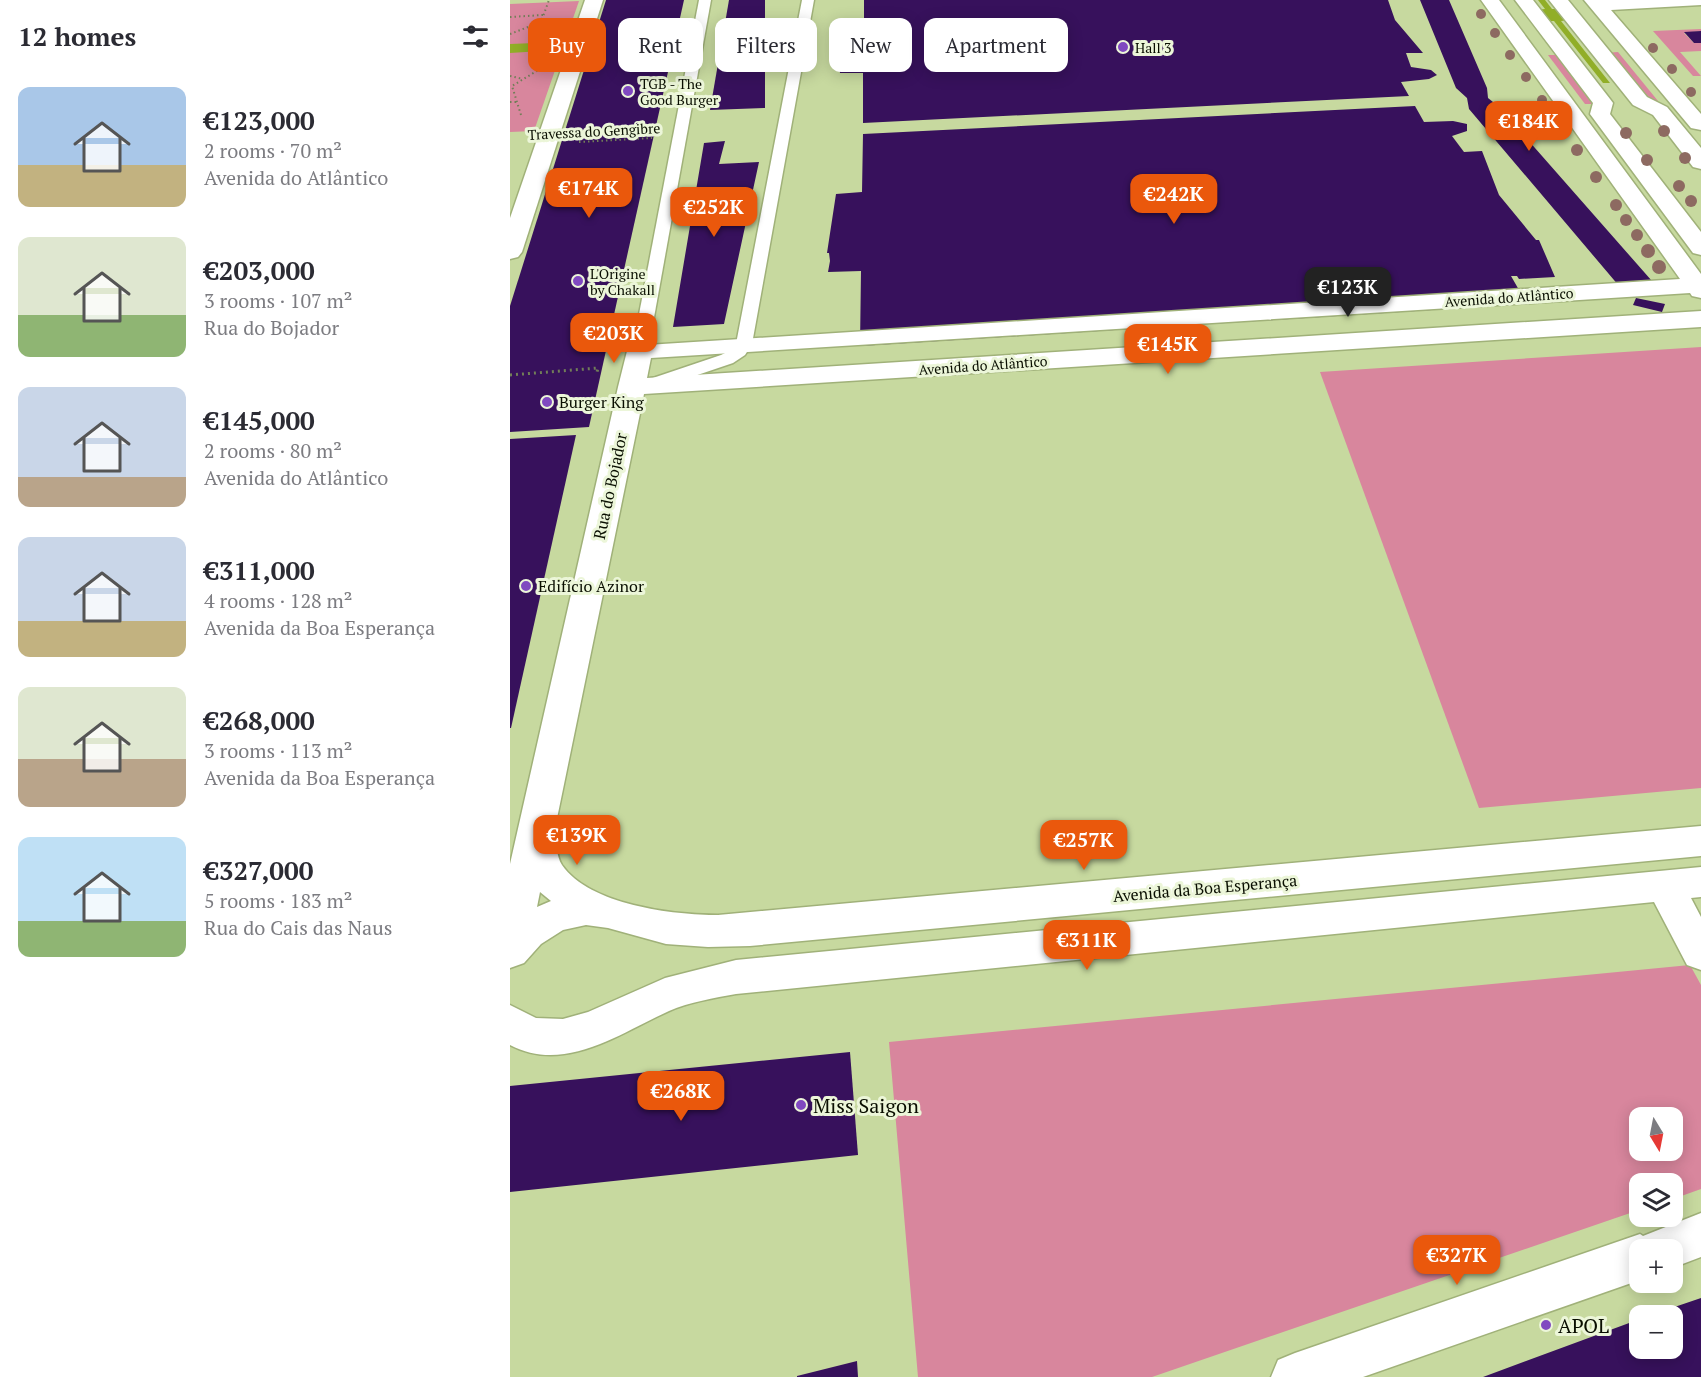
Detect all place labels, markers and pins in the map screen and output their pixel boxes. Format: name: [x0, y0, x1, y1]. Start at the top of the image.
place label: Hall 3: [1135, 38, 1172, 57]
marker: Hall 3: [1116, 40, 1130, 54]
place label: TGB - The Good Burger: [640, 74, 719, 109]
marker: TGB - The Good Burger: [621, 84, 635, 98]
pin: €184K: [1487, 101, 1571, 152]
pin: €174K: [547, 168, 631, 219]
pin: €242K: [1132, 174, 1216, 225]
pin: €252K: [672, 187, 756, 238]
place label: L'Origine by Chakall: [590, 264, 655, 299]
pin: €123K: [1306, 267, 1390, 318]
marker: L'Origine by Chakall: [571, 274, 585, 288]
pin: €203K: [572, 313, 656, 364]
pin: €145K: [1126, 324, 1210, 375]
place label: Burger King: [559, 391, 644, 413]
marker: Burger King: [540, 395, 554, 409]
place label: Edifício Azinor: [538, 575, 645, 597]
marker: Edifício Azinor: [519, 579, 533, 593]
pin: €139K: [535, 815, 619, 866]
pin: €257K: [1042, 820, 1126, 871]
pin: €311K: [1045, 920, 1129, 971]
pin: €268K: [639, 1071, 723, 1122]
place label: Miss Saigon: [813, 1092, 919, 1119]
marker: Miss Saigon: [794, 1098, 808, 1112]
pin: €327K: [1415, 1235, 1499, 1286]
place label: APOL: [1558, 1312, 1609, 1339]
marker: APOL: [1539, 1318, 1553, 1332]

